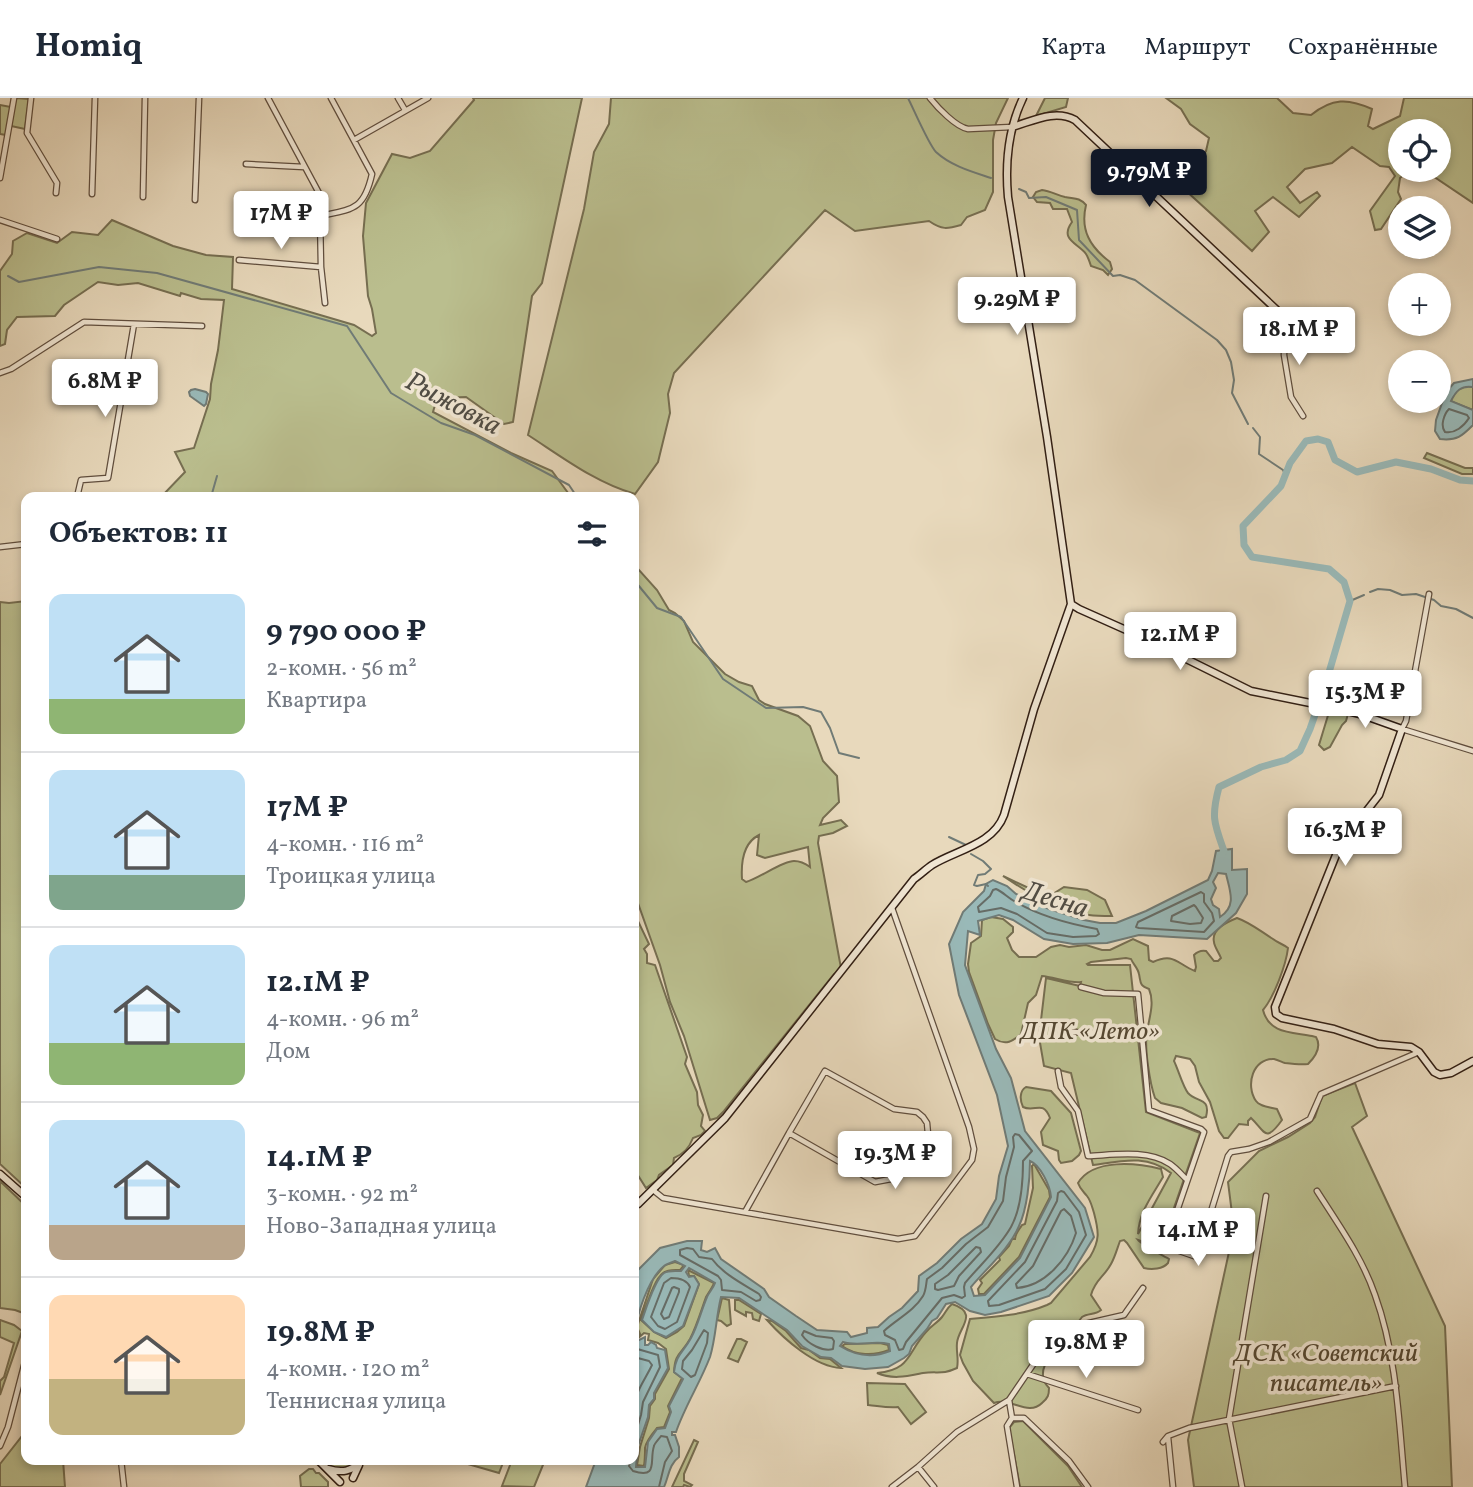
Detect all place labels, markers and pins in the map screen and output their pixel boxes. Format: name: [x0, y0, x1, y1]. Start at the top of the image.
pin: 9.79M ₽: [1084, 150, 1214, 209]
pin: 17M ₽: [232, 192, 330, 251]
pin: 9.29M ₽: [952, 278, 1082, 337]
pin: 18.1M ₽: [1234, 308, 1364, 367]
pin: 6.8M ₽: [48, 360, 162, 419]
pin: 12.1M ₽: [1115, 612, 1245, 672]
pin: 15.3M ₽: [1300, 670, 1430, 730]
pin: 16.3M ₽: [1280, 808, 1410, 868]
pin: 19.3M ₽: [830, 1132, 960, 1191]
pin: 14.1M ₽: [1133, 1208, 1263, 1268]
pin: 19.8M ₽: [1021, 1320, 1151, 1380]

